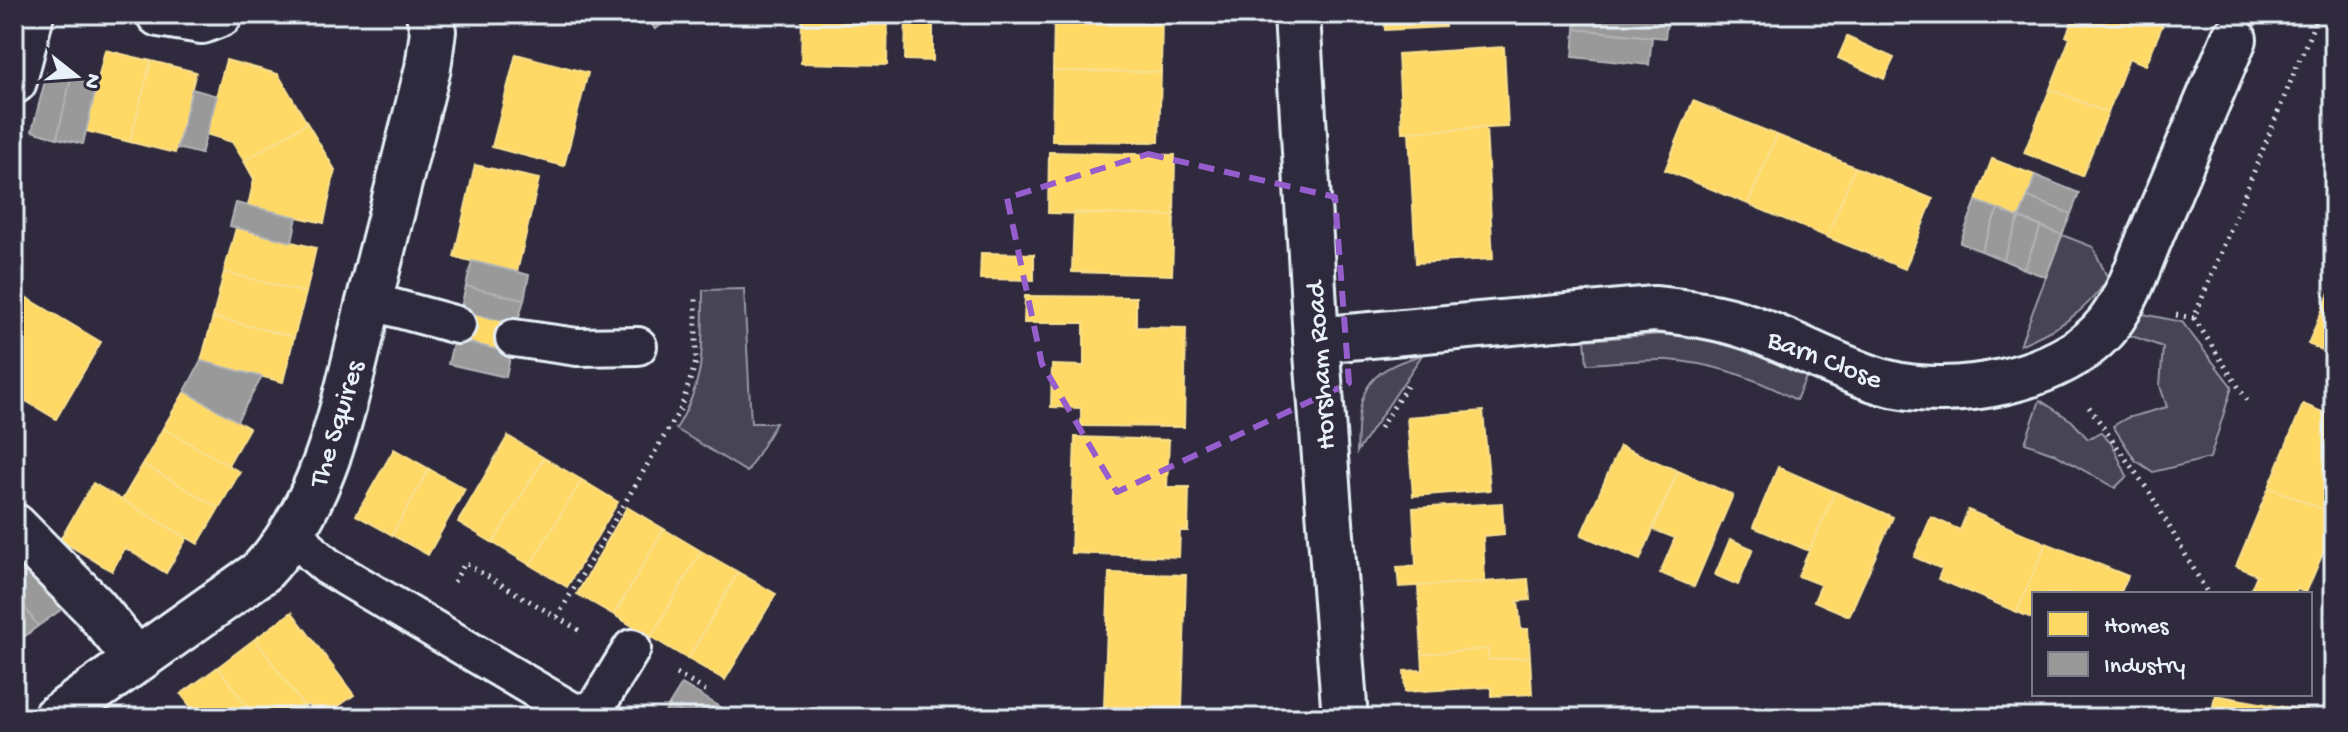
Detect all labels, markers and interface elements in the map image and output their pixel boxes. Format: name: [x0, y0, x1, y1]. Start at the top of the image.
north arrow: [36, 36, 116, 116]
text: N: [77, 70, 106, 91]
street label: Horsham Road: [1300, 278, 1345, 451]
street label: Barn Close: [1761, 324, 1887, 398]
street label: The Squires: [303, 356, 373, 493]
legend: [2032, 592, 2312, 696]
text: Homes: [2104, 613, 2170, 642]
text: Industry: [2104, 653, 2186, 682]

